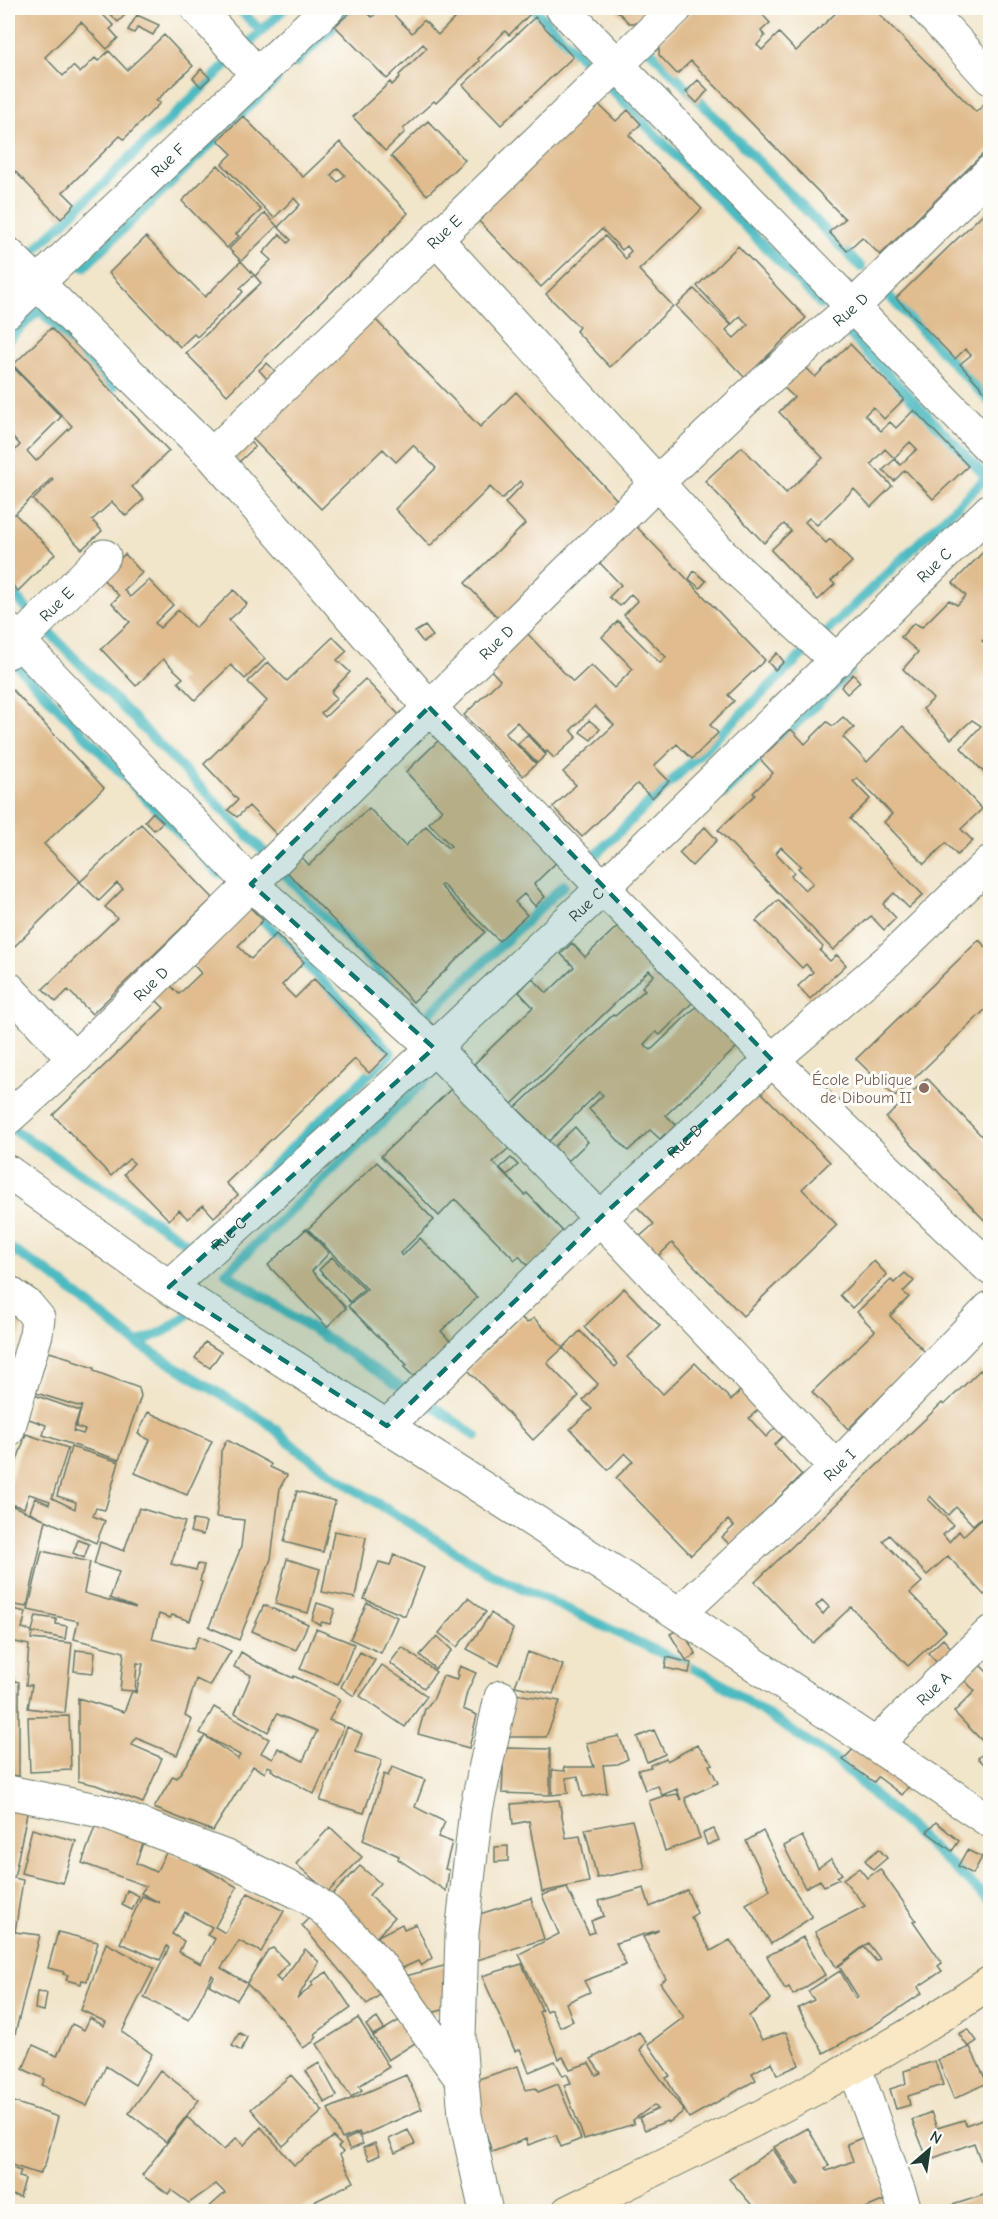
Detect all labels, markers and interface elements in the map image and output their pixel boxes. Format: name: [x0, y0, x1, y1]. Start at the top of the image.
street label: Rue F: [148, 140, 190, 181]
street label: Rue E: [424, 211, 466, 253]
street label: Rue D: [829, 289, 872, 330]
street label: Rue C: [914, 545, 956, 586]
street label: Rue E: [36, 584, 78, 625]
street label: Rue D: [476, 622, 518, 663]
street label: Rue C: [566, 884, 608, 926]
street label: Rue D: [130, 963, 172, 1005]
place label: École Publique de Diboum II: [812, 1070, 912, 1107]
marker: École Publique de Diboum II: [917, 1081, 931, 1095]
street label: Rue B: [664, 1121, 706, 1162]
street label: Rue C: [208, 1214, 250, 1255]
street label: Rue I: [820, 1446, 859, 1485]
street label: Rue A: [913, 1668, 955, 1709]
north arrow: [899, 2120, 959, 2180]
text: N: [927, 2127, 945, 2148]

